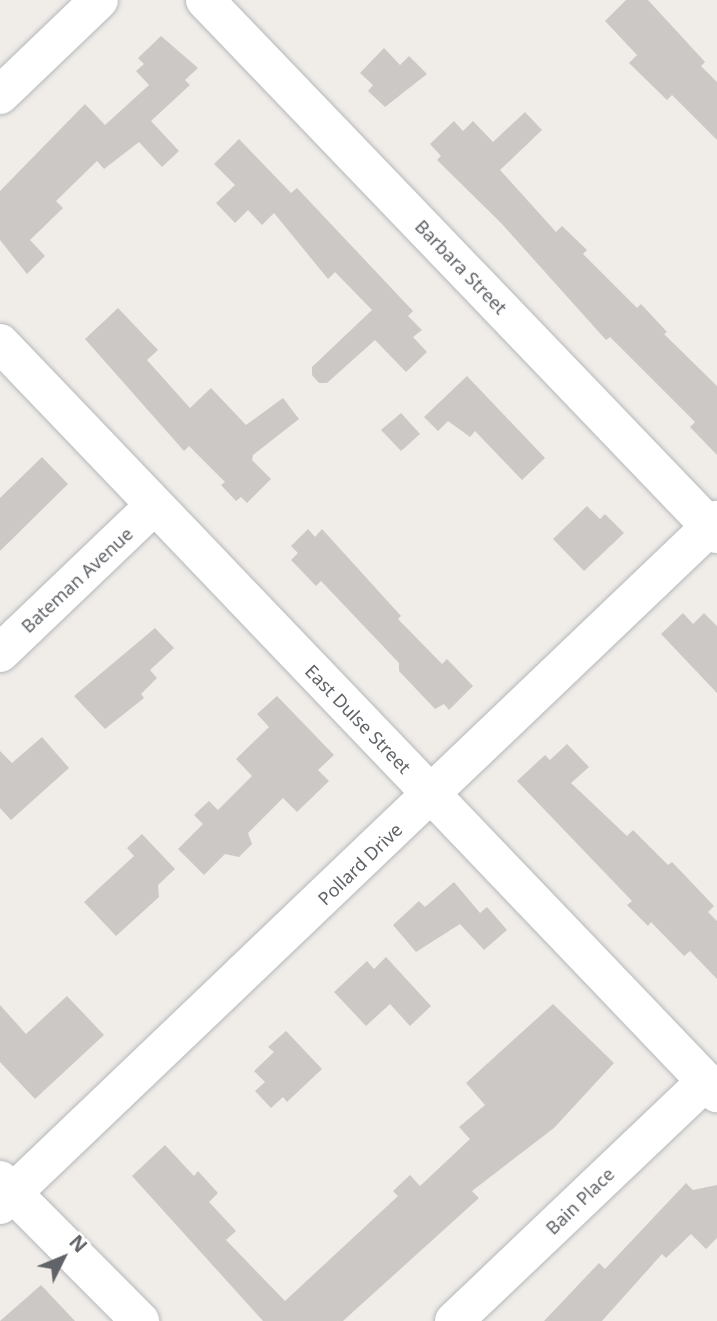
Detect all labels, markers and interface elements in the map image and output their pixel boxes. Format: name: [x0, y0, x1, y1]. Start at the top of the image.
street label: Barbara Street: [411, 215, 511, 319]
street label: Bateman Avenue: [17, 523, 137, 637]
street label: East Dulse Street: [301, 660, 415, 778]
street label: Pollard Drive: [313, 819, 407, 909]
street label: Bain Place: [541, 1163, 619, 1239]
north arrow: [28, 1223, 98, 1293]
text: N: [64, 1229, 93, 1258]

